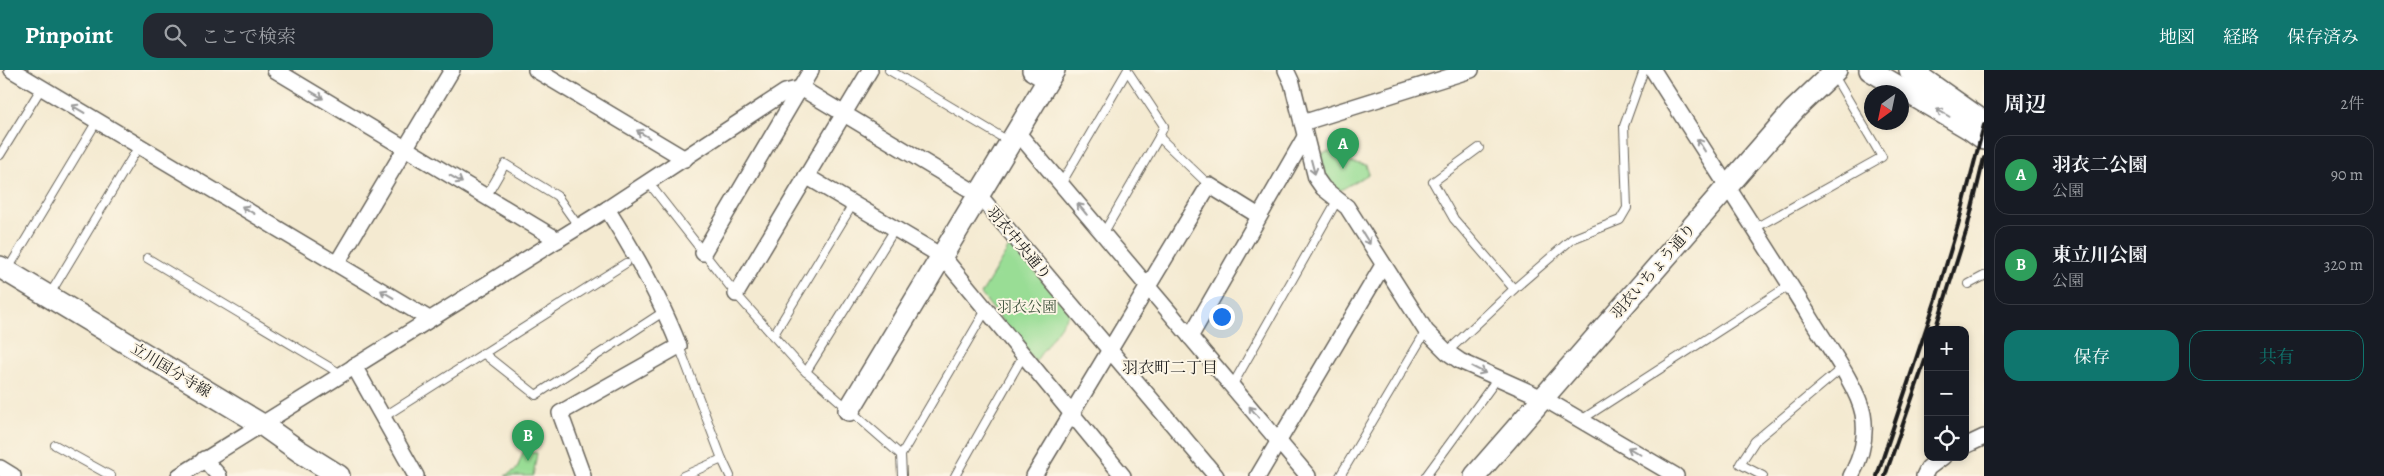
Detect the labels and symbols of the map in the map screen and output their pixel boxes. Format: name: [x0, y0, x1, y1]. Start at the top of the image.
north arrow: [1864, 85, 1909, 130]
one-way arrow: [309, 90, 323, 100]
one-way arrow: [72, 104, 86, 114]
one-way arrow: [1936, 108, 1951, 117]
one-way arrow: [636, 128, 651, 138]
pin: A: [1327, 128, 1359, 169]
one-way arrow: [1695, 139, 1705, 153]
one-way arrow: [1309, 159, 1318, 175]
one-way arrow: [449, 174, 463, 184]
street label: 羽衣中央通り: [982, 202, 1056, 284]
one-way arrow: [1077, 203, 1088, 216]
one-way arrow: [241, 205, 255, 215]
street label: 羽衣いちょう通り: [1606, 219, 1700, 323]
one-way arrow: [1361, 231, 1372, 245]
one-way arrow: [381, 288, 395, 298]
park label: 羽衣公園: [997, 297, 1057, 317]
your location: [1209, 304, 1235, 330]
street label: 立川国分寺線: [127, 338, 215, 402]
district label: 羽衣町二丁目: [1122, 357, 1218, 379]
one-way arrow: [1471, 366, 1486, 375]
one-way arrow: [1248, 406, 1259, 419]
pin: B: [512, 420, 544, 461]
one-way arrow: [1627, 446, 1641, 456]

